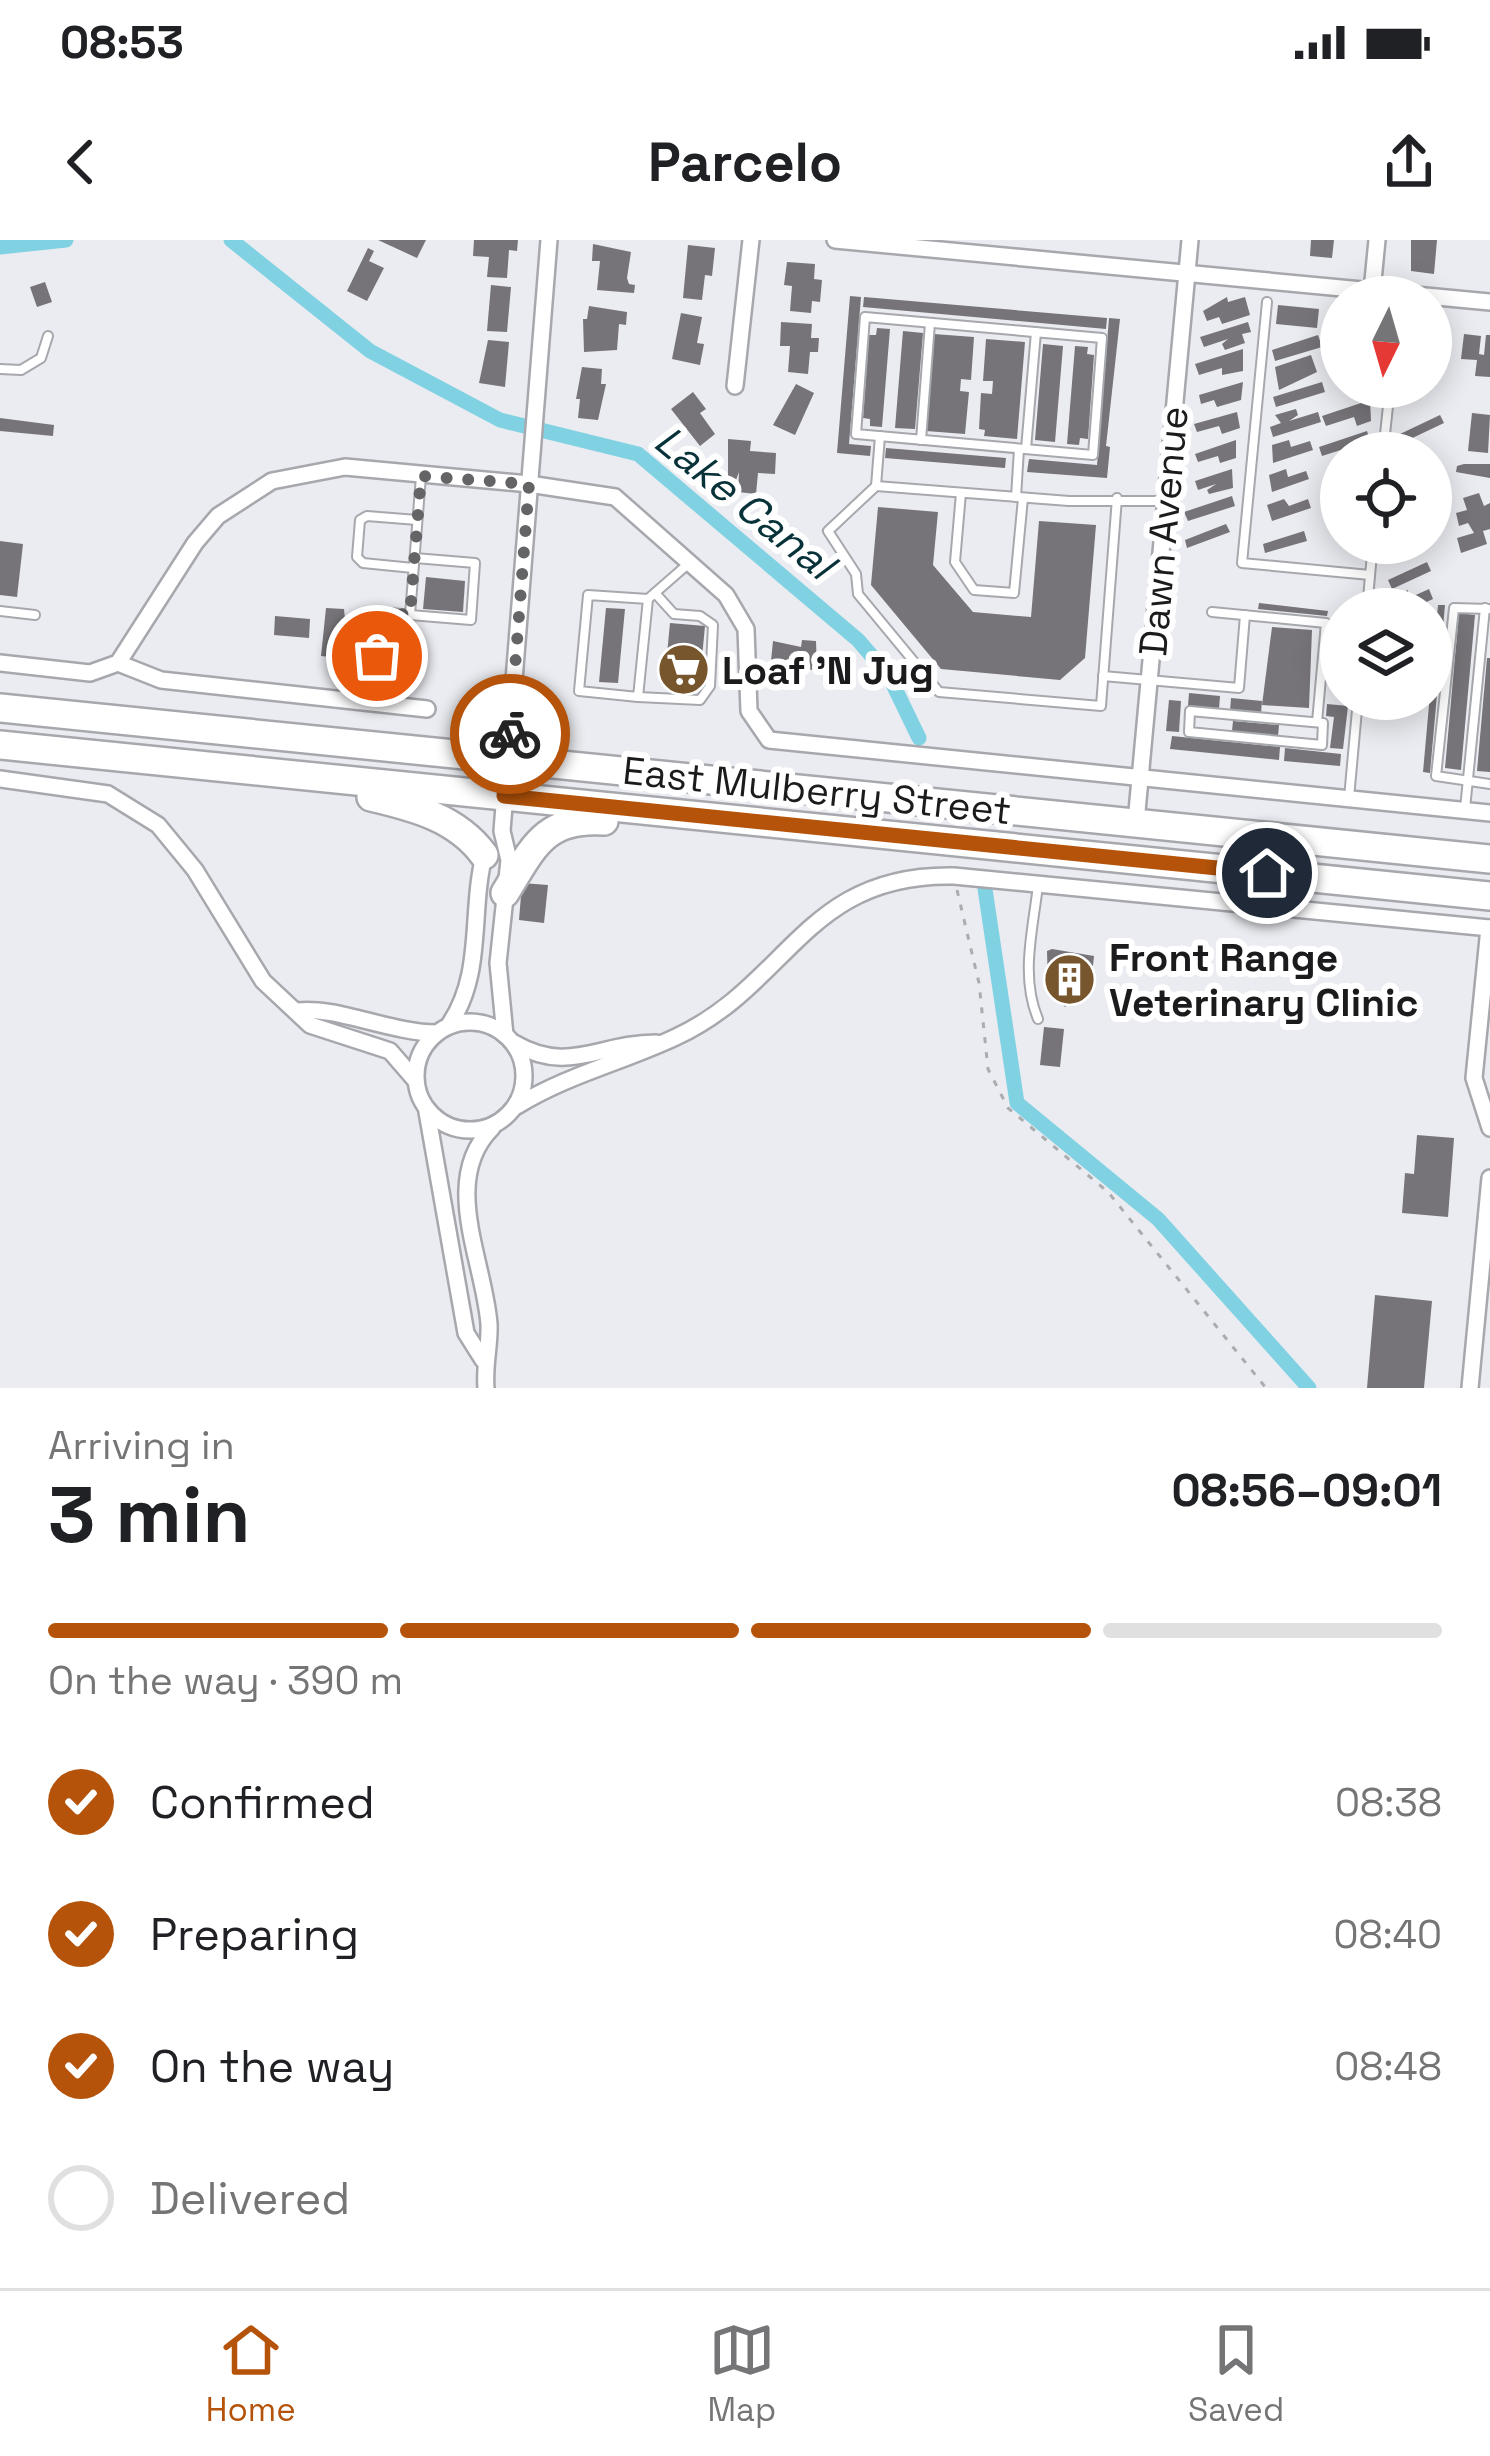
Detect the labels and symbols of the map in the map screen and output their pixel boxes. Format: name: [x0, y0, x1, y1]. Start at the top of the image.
north arrow: [1320, 276, 1452, 408]
street label: Dawn Avenue: [1128, 404, 1199, 658]
water label: Lake Canal: [644, 414, 849, 594]
pin: [326, 605, 428, 707]
supermarket icon: Loaf 'N Jug: [655, 642, 711, 698]
place label: Loaf 'N Jug: [722, 646, 934, 695]
courier: [450, 674, 570, 794]
street label: East Mulberry Street: [620, 746, 1014, 835]
pin: [1216, 822, 1318, 924]
place label: Front Range Veterinary Clinic: [1109, 933, 1418, 1027]
building icon: Front Range Veterinary Clinic: [1042, 951, 1098, 1007]

